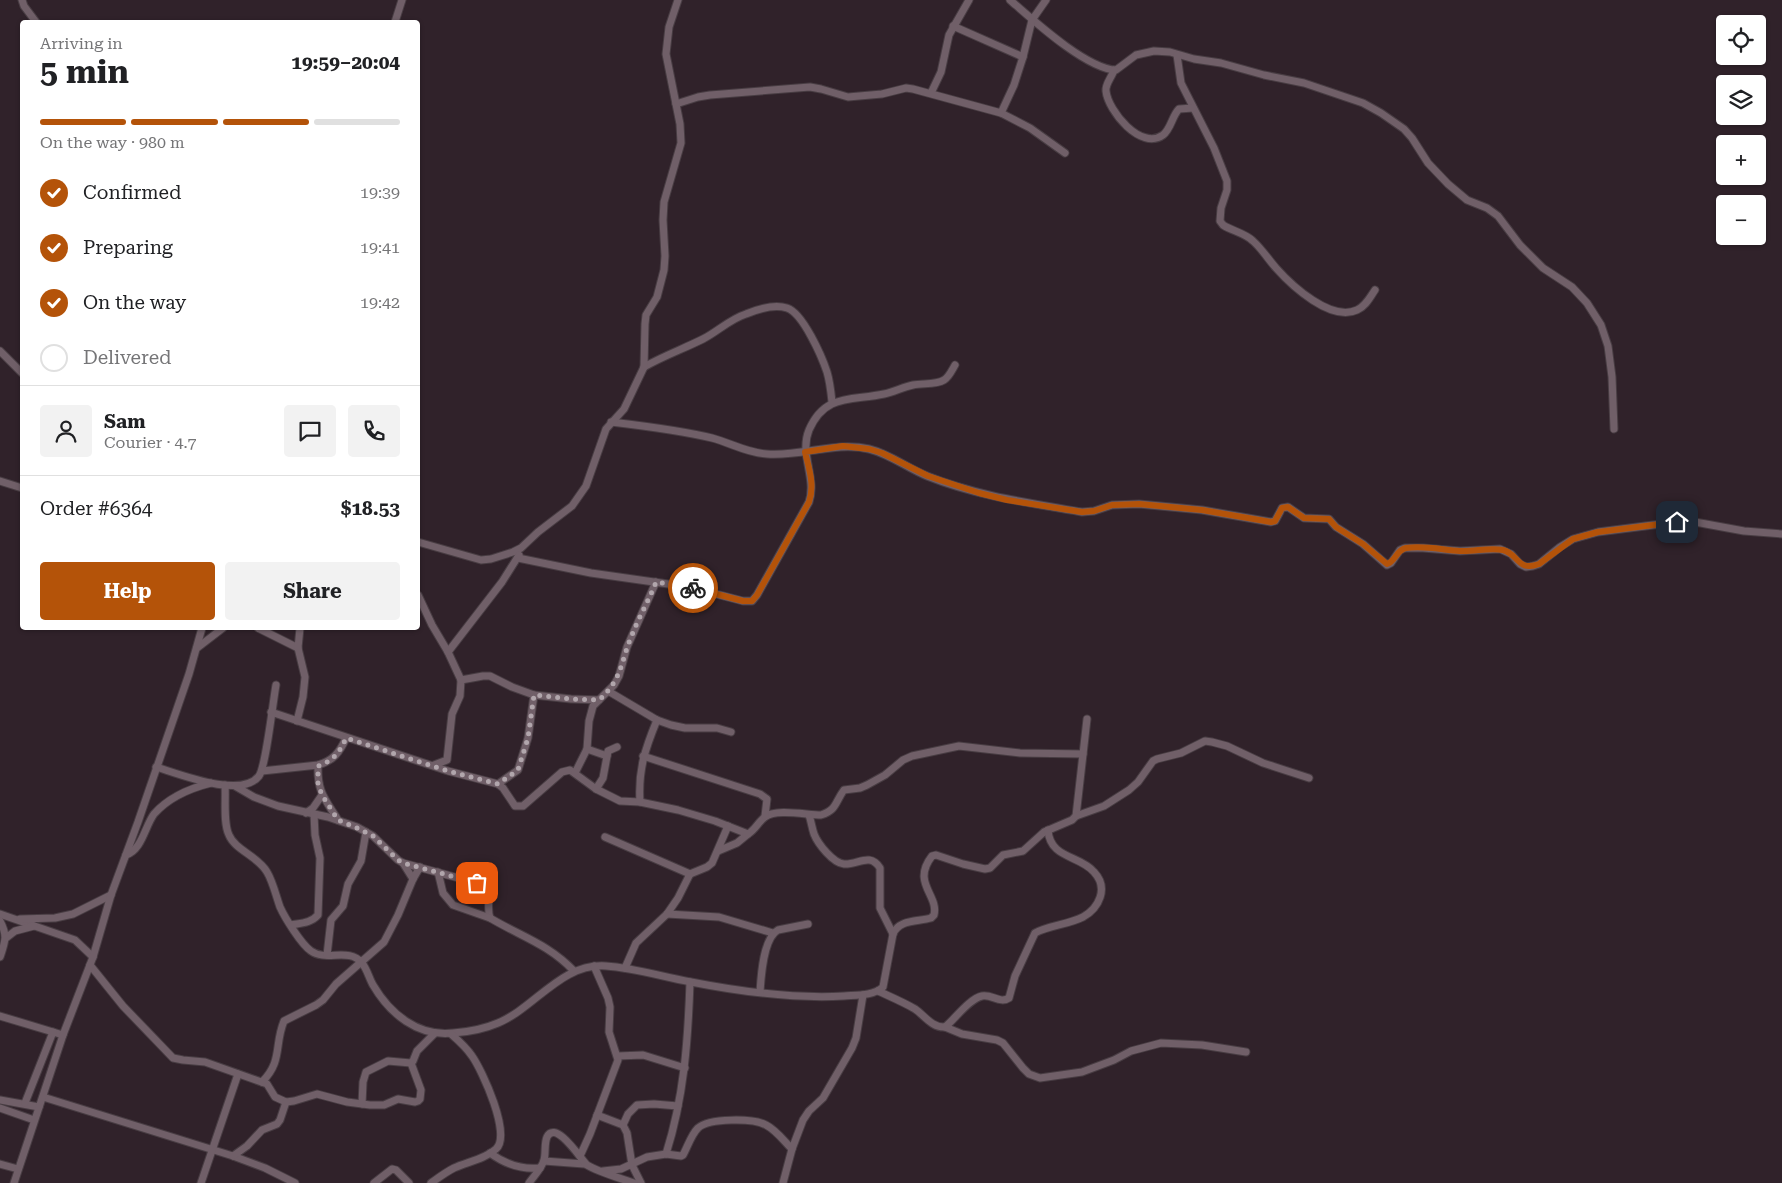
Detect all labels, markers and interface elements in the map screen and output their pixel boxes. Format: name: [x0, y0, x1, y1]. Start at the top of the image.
map controls: [1716, 15, 1766, 245]
button: locate: [1716, 15, 1766, 65]
text: Arriving in: [40, 34, 123, 53]
text: 19:59–20:04: [291, 51, 400, 74]
text: 5 min: [40, 53, 129, 91]
button: layers: [1716, 75, 1766, 125]
text: On the way · 980 m: [40, 133, 185, 152]
button: +: [1716, 135, 1766, 185]
icon: check: [40, 179, 68, 207]
text: Confirmed: [83, 181, 181, 204]
text: 19:39: [360, 183, 400, 202]
button: −: [1716, 195, 1766, 245]
icon: check: [40, 234, 68, 262]
text: Preparing: [83, 236, 173, 259]
text: 19:41: [360, 238, 400, 257]
icon: check: [40, 289, 68, 317]
text: On the way: [83, 291, 186, 314]
text: 19:42: [360, 293, 400, 312]
text: Delivered: [83, 346, 171, 369]
button: person: [40, 405, 92, 457]
button: chat: [284, 405, 336, 457]
button: phone: [348, 405, 400, 457]
text: Sam: [104, 410, 146, 433]
text: Courier · 4.7: [104, 433, 197, 452]
text: Order #6364: [40, 497, 152, 520]
text: $18.53: [341, 497, 400, 520]
pin: [1656, 501, 1698, 543]
icon: home: [1663, 508, 1691, 536]
button: Help: [40, 562, 215, 620]
button: Share: [225, 562, 400, 620]
courier: [668, 563, 718, 613]
icon: bike: [679, 574, 707, 602]
pin: [456, 862, 498, 904]
icon: bag: [463, 869, 491, 897]

